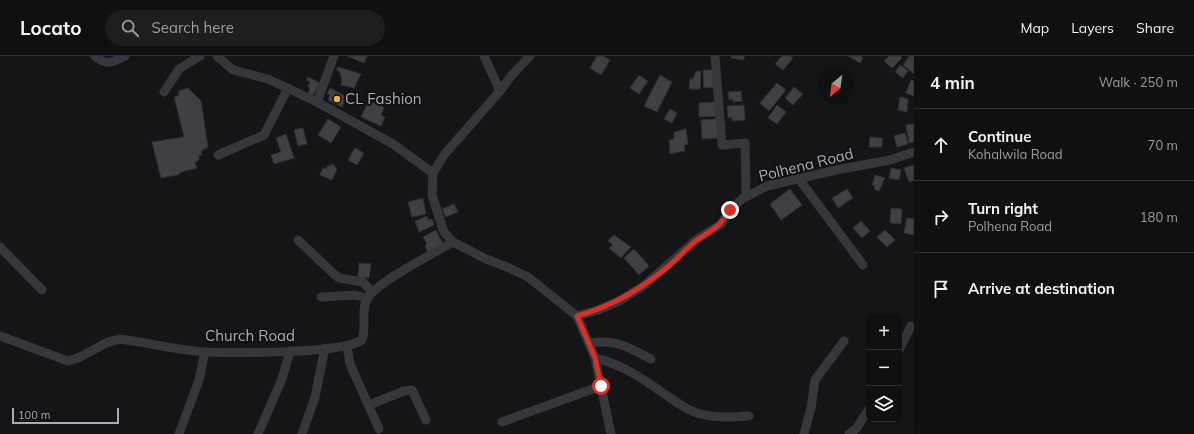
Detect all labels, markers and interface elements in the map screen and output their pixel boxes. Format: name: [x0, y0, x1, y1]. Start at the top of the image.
search box: [105, 10, 385, 46]
text: Locato: [20, 16, 81, 40]
icon: search: [119, 17, 141, 39]
text: Search here: [151, 18, 234, 37]
text: Map: [1020, 19, 1049, 37]
text: Layers: [1071, 19, 1114, 37]
text: Share: [1136, 19, 1174, 37]
north arrow: [818, 68, 854, 104]
text: 4 min: [930, 72, 975, 93]
text: Walk · 250 m: [1099, 74, 1178, 90]
place label: CL Fashion: [345, 89, 422, 108]
marker: CL Fashion: [332, 94, 342, 104]
text: Continue: [968, 127, 1031, 146]
icon: ahead: [930, 134, 952, 156]
text: 70 m: [1148, 137, 1178, 153]
street label: Polhena Road: [757, 144, 855, 185]
text: Kohalwila Road: [968, 146, 1063, 162]
text: Turn right: [968, 199, 1038, 218]
route end: [721, 201, 739, 219]
icon: right: [930, 206, 952, 228]
text: 180 m: [1140, 209, 1178, 225]
text: Polhena Road: [968, 218, 1052, 234]
icon: arrive: [930, 278, 952, 300]
text: Arrive at destination: [968, 279, 1115, 298]
map controls: [866, 314, 902, 422]
button: +: [866, 314, 902, 350]
street label: Church Road: [205, 326, 295, 345]
button: −: [866, 350, 902, 386]
route start: [592, 377, 610, 395]
button: layers: [866, 386, 902, 422]
scale bar: [12, 406, 119, 425]
text: 100 m: [18, 408, 50, 422]

